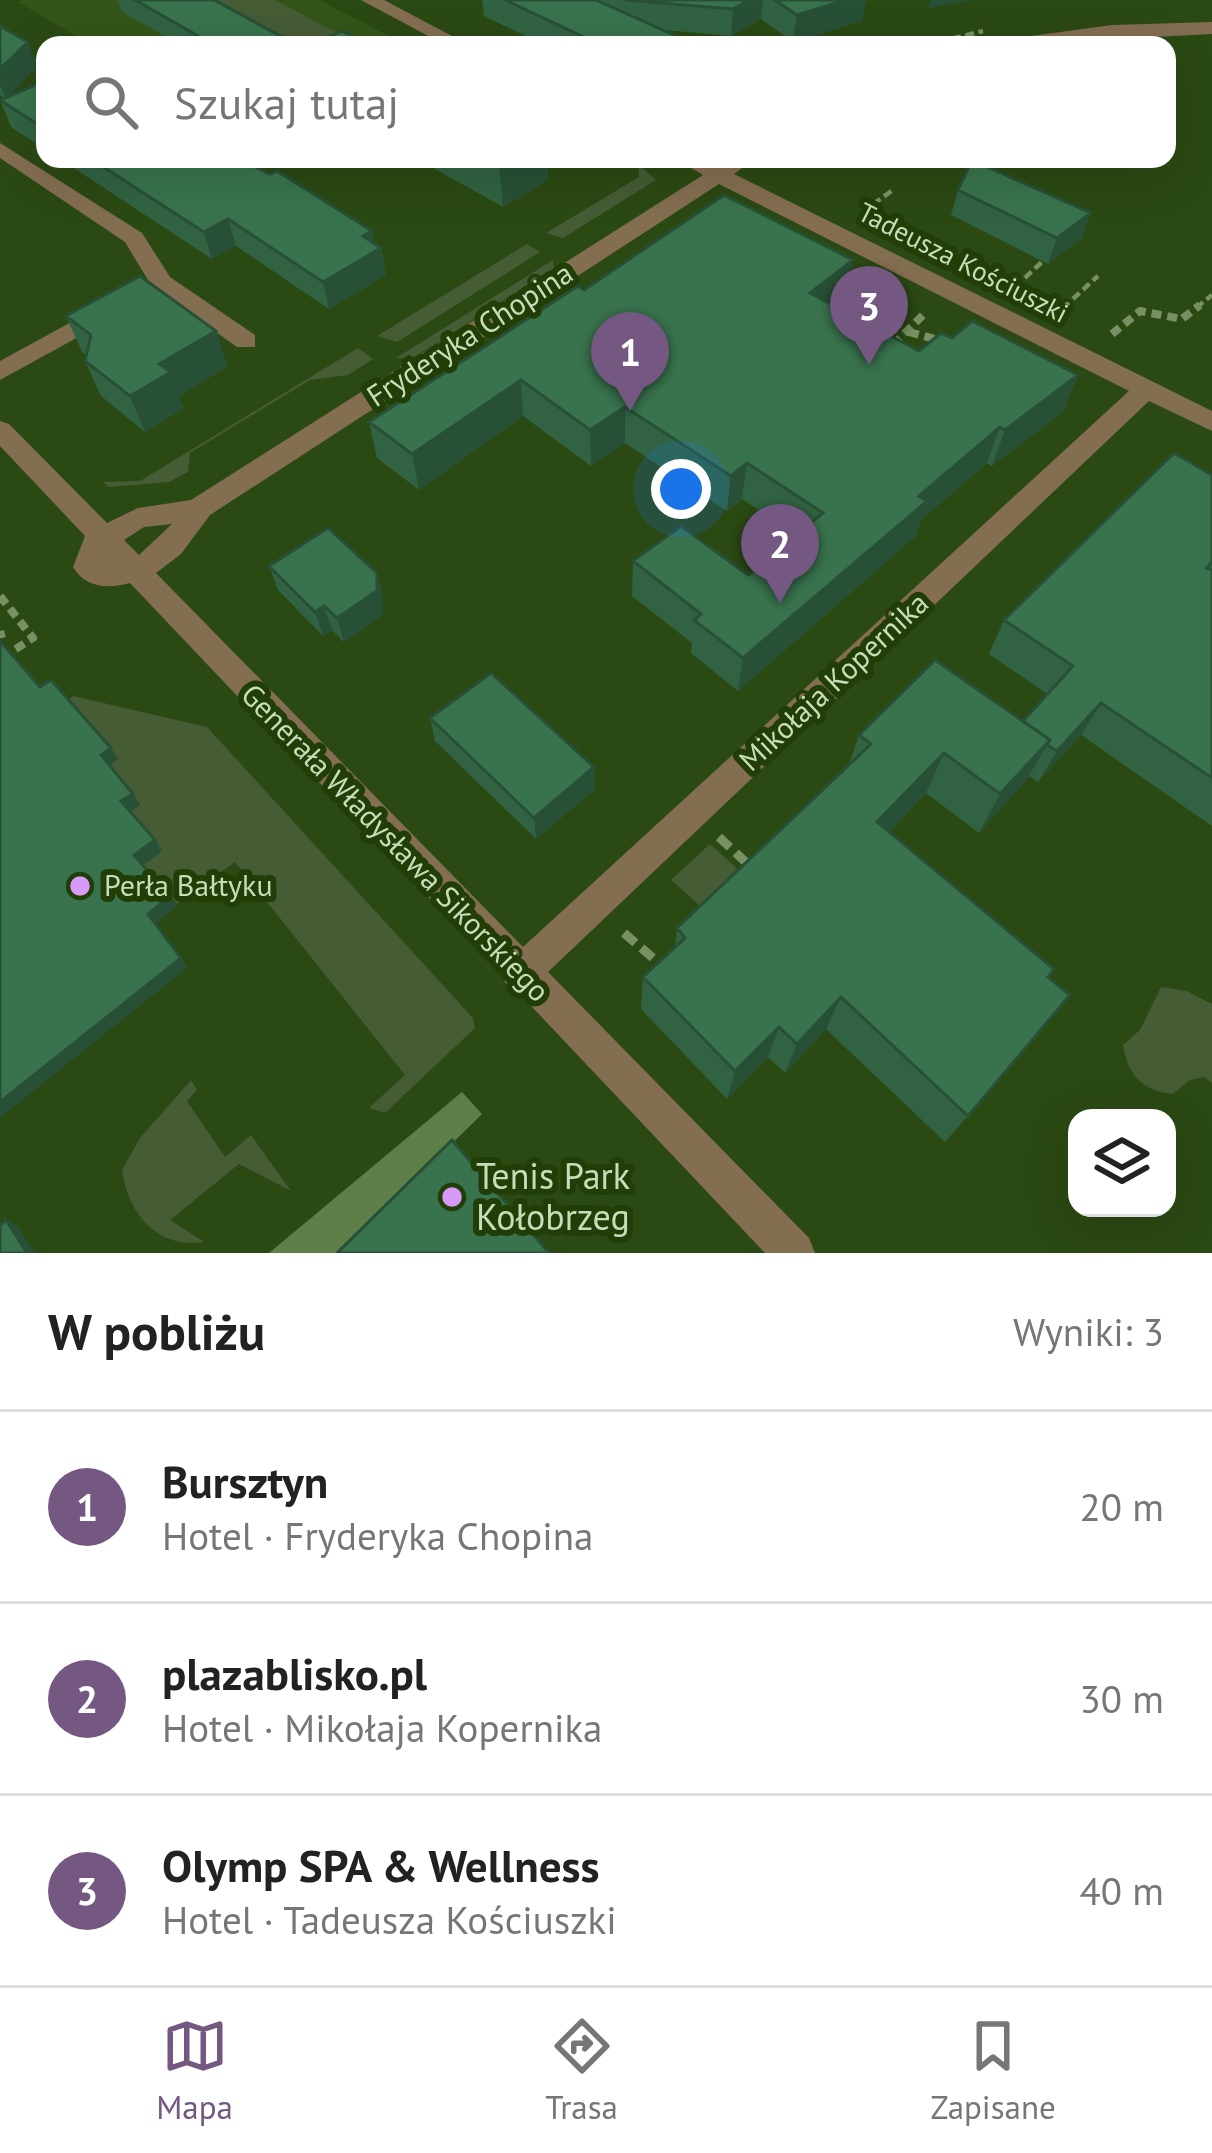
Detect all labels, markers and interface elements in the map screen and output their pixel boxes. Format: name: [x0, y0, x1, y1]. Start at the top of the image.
search box: [36, 36, 1176, 168]
icon: search: [78, 69, 144, 135]
text: Szukaj tutaj: [174, 73, 399, 131]
street label: Tadeusza Kościuszki: [853, 195, 1074, 330]
street label: Fryderyka Chopina: [359, 253, 579, 415]
pin: 3: [830, 266, 908, 365]
pin: 1: [591, 312, 669, 411]
your location: [651, 459, 711, 519]
pin: 2: [741, 504, 819, 603]
street label: Mikołaja Kopernika: [730, 583, 936, 779]
street label: Generała Władysława Sikorskiego: [234, 675, 559, 1009]
place label: Perła Bałtyku: [104, 865, 273, 904]
marker: Perła Bałtyku: [67, 873, 93, 899]
map controls: [1068, 1109, 1176, 1217]
button: layers: [1068, 1109, 1176, 1217]
place label: Tenis Park Kołobrzeg: [476, 1152, 630, 1240]
marker: Tenis Park Kołobrzeg: [439, 1184, 465, 1210]
text: W pobliżu: [48, 1298, 265, 1364]
text: Wyniki: 3: [1013, 1306, 1164, 1357]
text: Bursztyn: [162, 1452, 328, 1510]
text: 1: [76, 1481, 98, 1532]
text: 20 m: [1079, 1481, 1164, 1532]
text: Hotel · Fryderyka Chopina: [162, 1510, 593, 1561]
text: plazablisko.pl: [162, 1644, 427, 1702]
text: 2: [76, 1673, 98, 1724]
text: 30 m: [1079, 1673, 1164, 1724]
text: Hotel · Mikołaja Kopernika: [162, 1702, 602, 1753]
text: Olymp SPA & Wellness: [162, 1836, 600, 1894]
text: 3: [76, 1865, 98, 1916]
text: 40 m: [1079, 1865, 1164, 1916]
text: Hotel · Tadeusza Kościuszki: [162, 1894, 617, 1945]
tab: Mapa: [156, 2013, 233, 2128]
tab: Trasa: [545, 2013, 618, 2128]
tab: Zapisane: [930, 2013, 1056, 2128]

